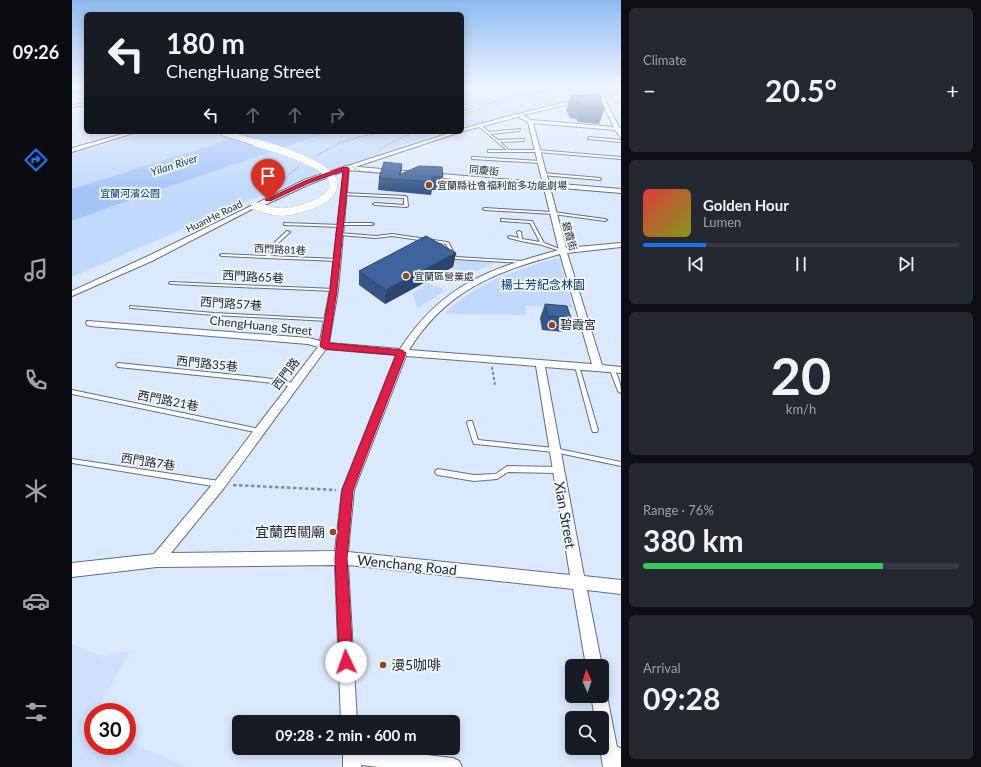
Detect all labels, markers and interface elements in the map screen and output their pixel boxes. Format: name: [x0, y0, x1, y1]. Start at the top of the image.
text: 180 m: [166, 26, 245, 60]
icon: left: [100, 28, 152, 80]
text: 09:26: [13, 41, 59, 63]
text: Climate: [643, 52, 686, 68]
text: ChengHuang Street: [166, 60, 321, 82]
text: 20.5°: [765, 72, 837, 108]
text: −: [643, 77, 656, 104]
text: +: [946, 77, 959, 104]
icon: left: [200, 104, 222, 126]
icon: ahead: [242, 104, 264, 126]
icon: ahead: [284, 104, 306, 126]
icon: right: [326, 104, 348, 126]
icon: directions: [22, 146, 50, 174]
water label: Yilan River: [149, 151, 199, 178]
pin: [251, 159, 285, 200]
street label: 同慶街: [469, 163, 499, 177]
icon: arrive: [257, 165, 279, 187]
place label: 宜蘭縣社會福利館多功能劇場: [437, 179, 567, 191]
marker: 宜蘭縣社會福利館多功能劇場: [424, 180, 434, 190]
park label: 宜蘭河濱公園: [100, 187, 160, 199]
text: Golden Hour: [703, 196, 789, 214]
street label: HuanHe Road: [184, 197, 244, 235]
text: Lumen: [703, 214, 741, 230]
street label: 碧霞街: [560, 220, 580, 252]
street label: 西門路81巷: [254, 242, 306, 256]
icon: previous: [685, 253, 707, 275]
icon: pause: [790, 253, 812, 275]
icon: next: [895, 253, 917, 275]
icon: music: [22, 256, 50, 284]
street label: 西門路65巷: [222, 267, 284, 286]
place label: 宜蘭區營業處: [414, 270, 474, 282]
marker: 宜蘭區營業處: [401, 271, 411, 281]
park label: 楊士芳紀念林園: [501, 277, 585, 292]
street label: 西門路57巷: [200, 294, 262, 313]
street label: ChengHuang Street: [209, 313, 314, 338]
place label: 碧霞宮: [560, 317, 596, 332]
marker: 碧霞宮: [547, 320, 557, 330]
text: 20: [771, 344, 831, 406]
street label: 西門路35巷: [175, 353, 239, 374]
street label: 西門路: [269, 355, 302, 393]
icon: phone: [22, 366, 50, 394]
street label: 西門路21巷: [136, 387, 200, 414]
text: km/h: [786, 401, 816, 417]
street label: 西門路7巷: [120, 450, 176, 473]
icon: climate: [22, 477, 50, 505]
street label: Xian Street: [551, 480, 580, 550]
text: Range · 76%: [643, 502, 714, 518]
text: 380 km: [643, 522, 744, 558]
place label: 宜蘭西關廟: [255, 523, 325, 540]
marker: 宜蘭西關廟: [328, 527, 338, 537]
street label: Wenchang Road: [356, 551, 458, 578]
icon: car: [22, 587, 50, 615]
position arrow: [325, 641, 367, 683]
place label: 漫5咖啡: [391, 656, 441, 673]
north arrow: [565, 659, 609, 703]
map controls: [565, 659, 609, 755]
marker: 漫5咖啡: [378, 660, 388, 670]
text: Arrival: [643, 660, 680, 676]
text: 09:28: [643, 680, 720, 716]
icon: filters: [22, 698, 50, 726]
speed limit sign: 30: [84, 703, 136, 755]
button: search: [565, 711, 609, 755]
text: 09:28 · 2 min · 600 m: [276, 726, 416, 744]

